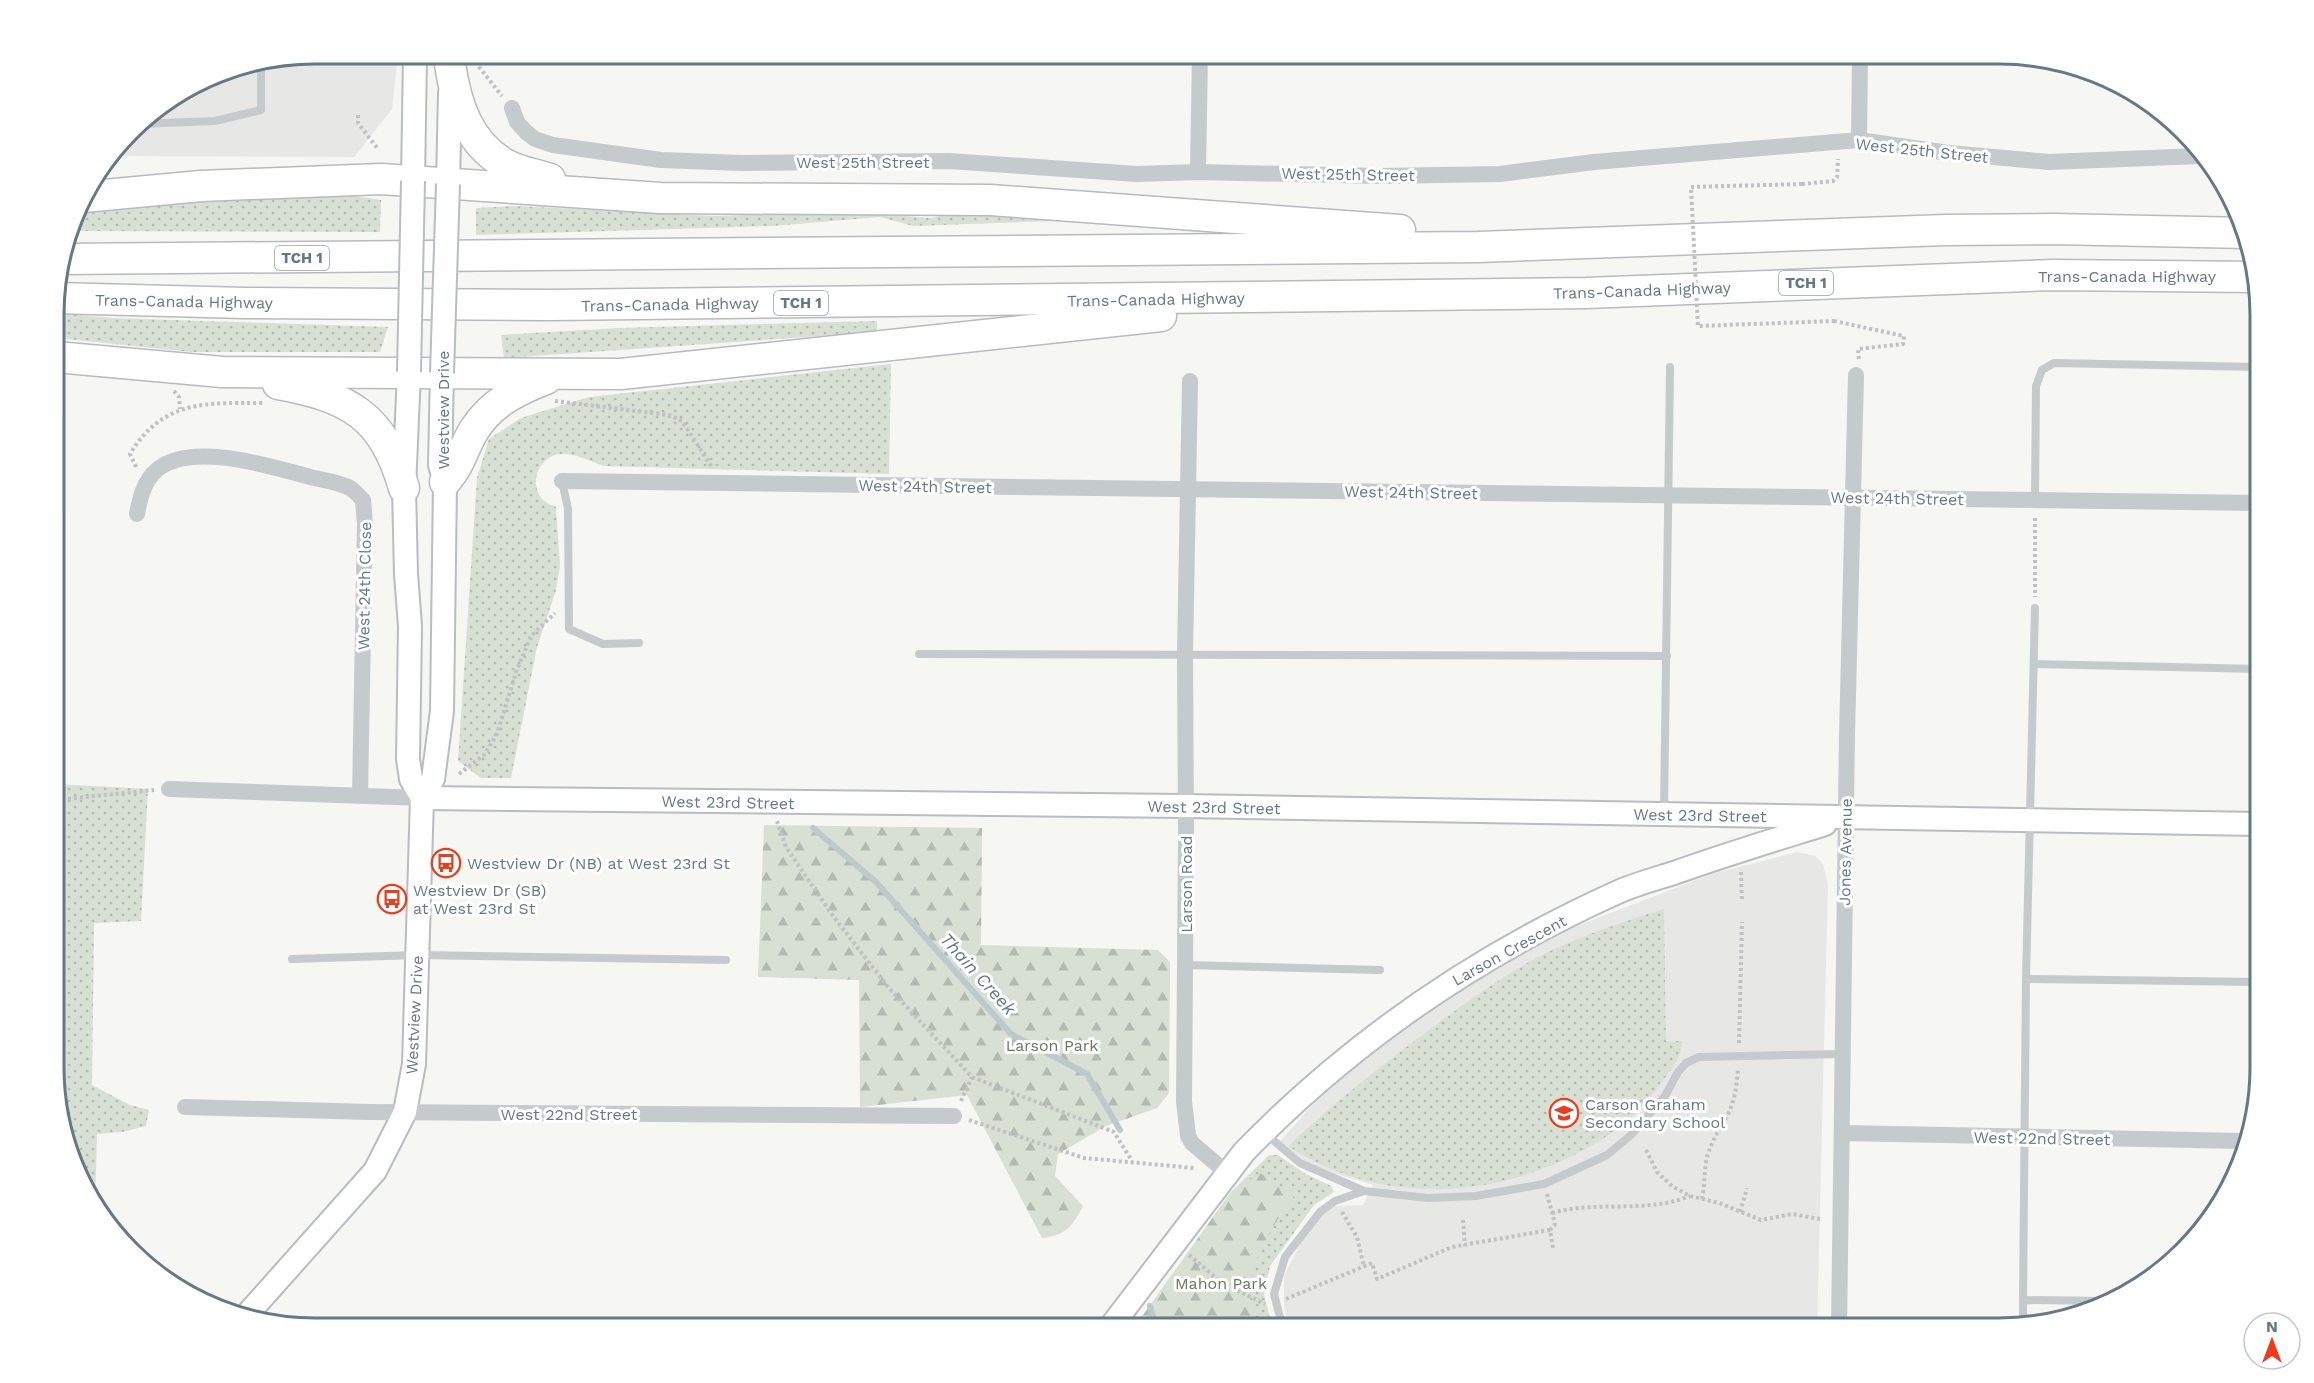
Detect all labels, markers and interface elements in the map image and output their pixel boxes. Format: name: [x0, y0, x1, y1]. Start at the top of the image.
street label: West 25th Street: [1855, 134, 1990, 167]
street label: West 25th Street: [796, 153, 930, 172]
street label: West 25th Street: [1281, 164, 1415, 185]
road number: TCH 1: [275, 246, 329, 270]
street label: Trans-Canada Highway: [2038, 267, 2217, 286]
road number: TCH 1: [1779, 271, 1833, 295]
street label: Trans-Canada Highway: [1553, 278, 1732, 303]
street label: Trans-Canada Highway: [1067, 288, 1246, 311]
street label: Trans-Canada Highway: [95, 290, 274, 313]
road number: TCH 1: [774, 291, 828, 315]
street label: Trans-Canada Highway: [581, 293, 760, 316]
street label: Westview Drive: [434, 350, 453, 470]
street label: West 24th Street: [858, 476, 992, 497]
street label: West 24th Street: [1344, 482, 1478, 503]
street label: West 24th Street: [1830, 488, 1964, 509]
street label: West 24th Close: [354, 522, 375, 650]
street label: West 23rd Street: [661, 792, 795, 813]
street label: West 23rd Street: [1147, 797, 1281, 818]
street label: Jones Avenue: [1835, 798, 1856, 906]
street label: West 23rd Street: [1633, 805, 1767, 826]
street label: Larson Road: [1177, 835, 1196, 933]
bus stop icon: Westview Dr (NB) at West 23rd St: [430, 847, 462, 879]
place label: Westview Dr (NB) at West 23rd St: [467, 854, 730, 873]
place label: Westview Dr (SB) at West 23rd St: [413, 881, 546, 918]
bus stop icon: Westview Dr (SB) at West 23rd St: [376, 883, 408, 915]
street label: Larson Crescent: [1449, 911, 1570, 990]
water label: Thain Creek: [936, 928, 1021, 1020]
street label: Westview Drive: [402, 955, 427, 1075]
park label: Larson Park: [1006, 1036, 1098, 1055]
place label: Carson Graham Secondary School: [1585, 1095, 1725, 1132]
school or university icon: Carson Graham Secondary School: [1548, 1097, 1580, 1129]
street label: West 22nd Street: [501, 1105, 638, 1124]
street label: West 22nd Street: [1973, 1128, 2111, 1149]
park label: Mahon Park: [1175, 1274, 1267, 1293]
north arrow: [2242, 1311, 2302, 1371]
text: N: [2266, 1317, 2278, 1336]

